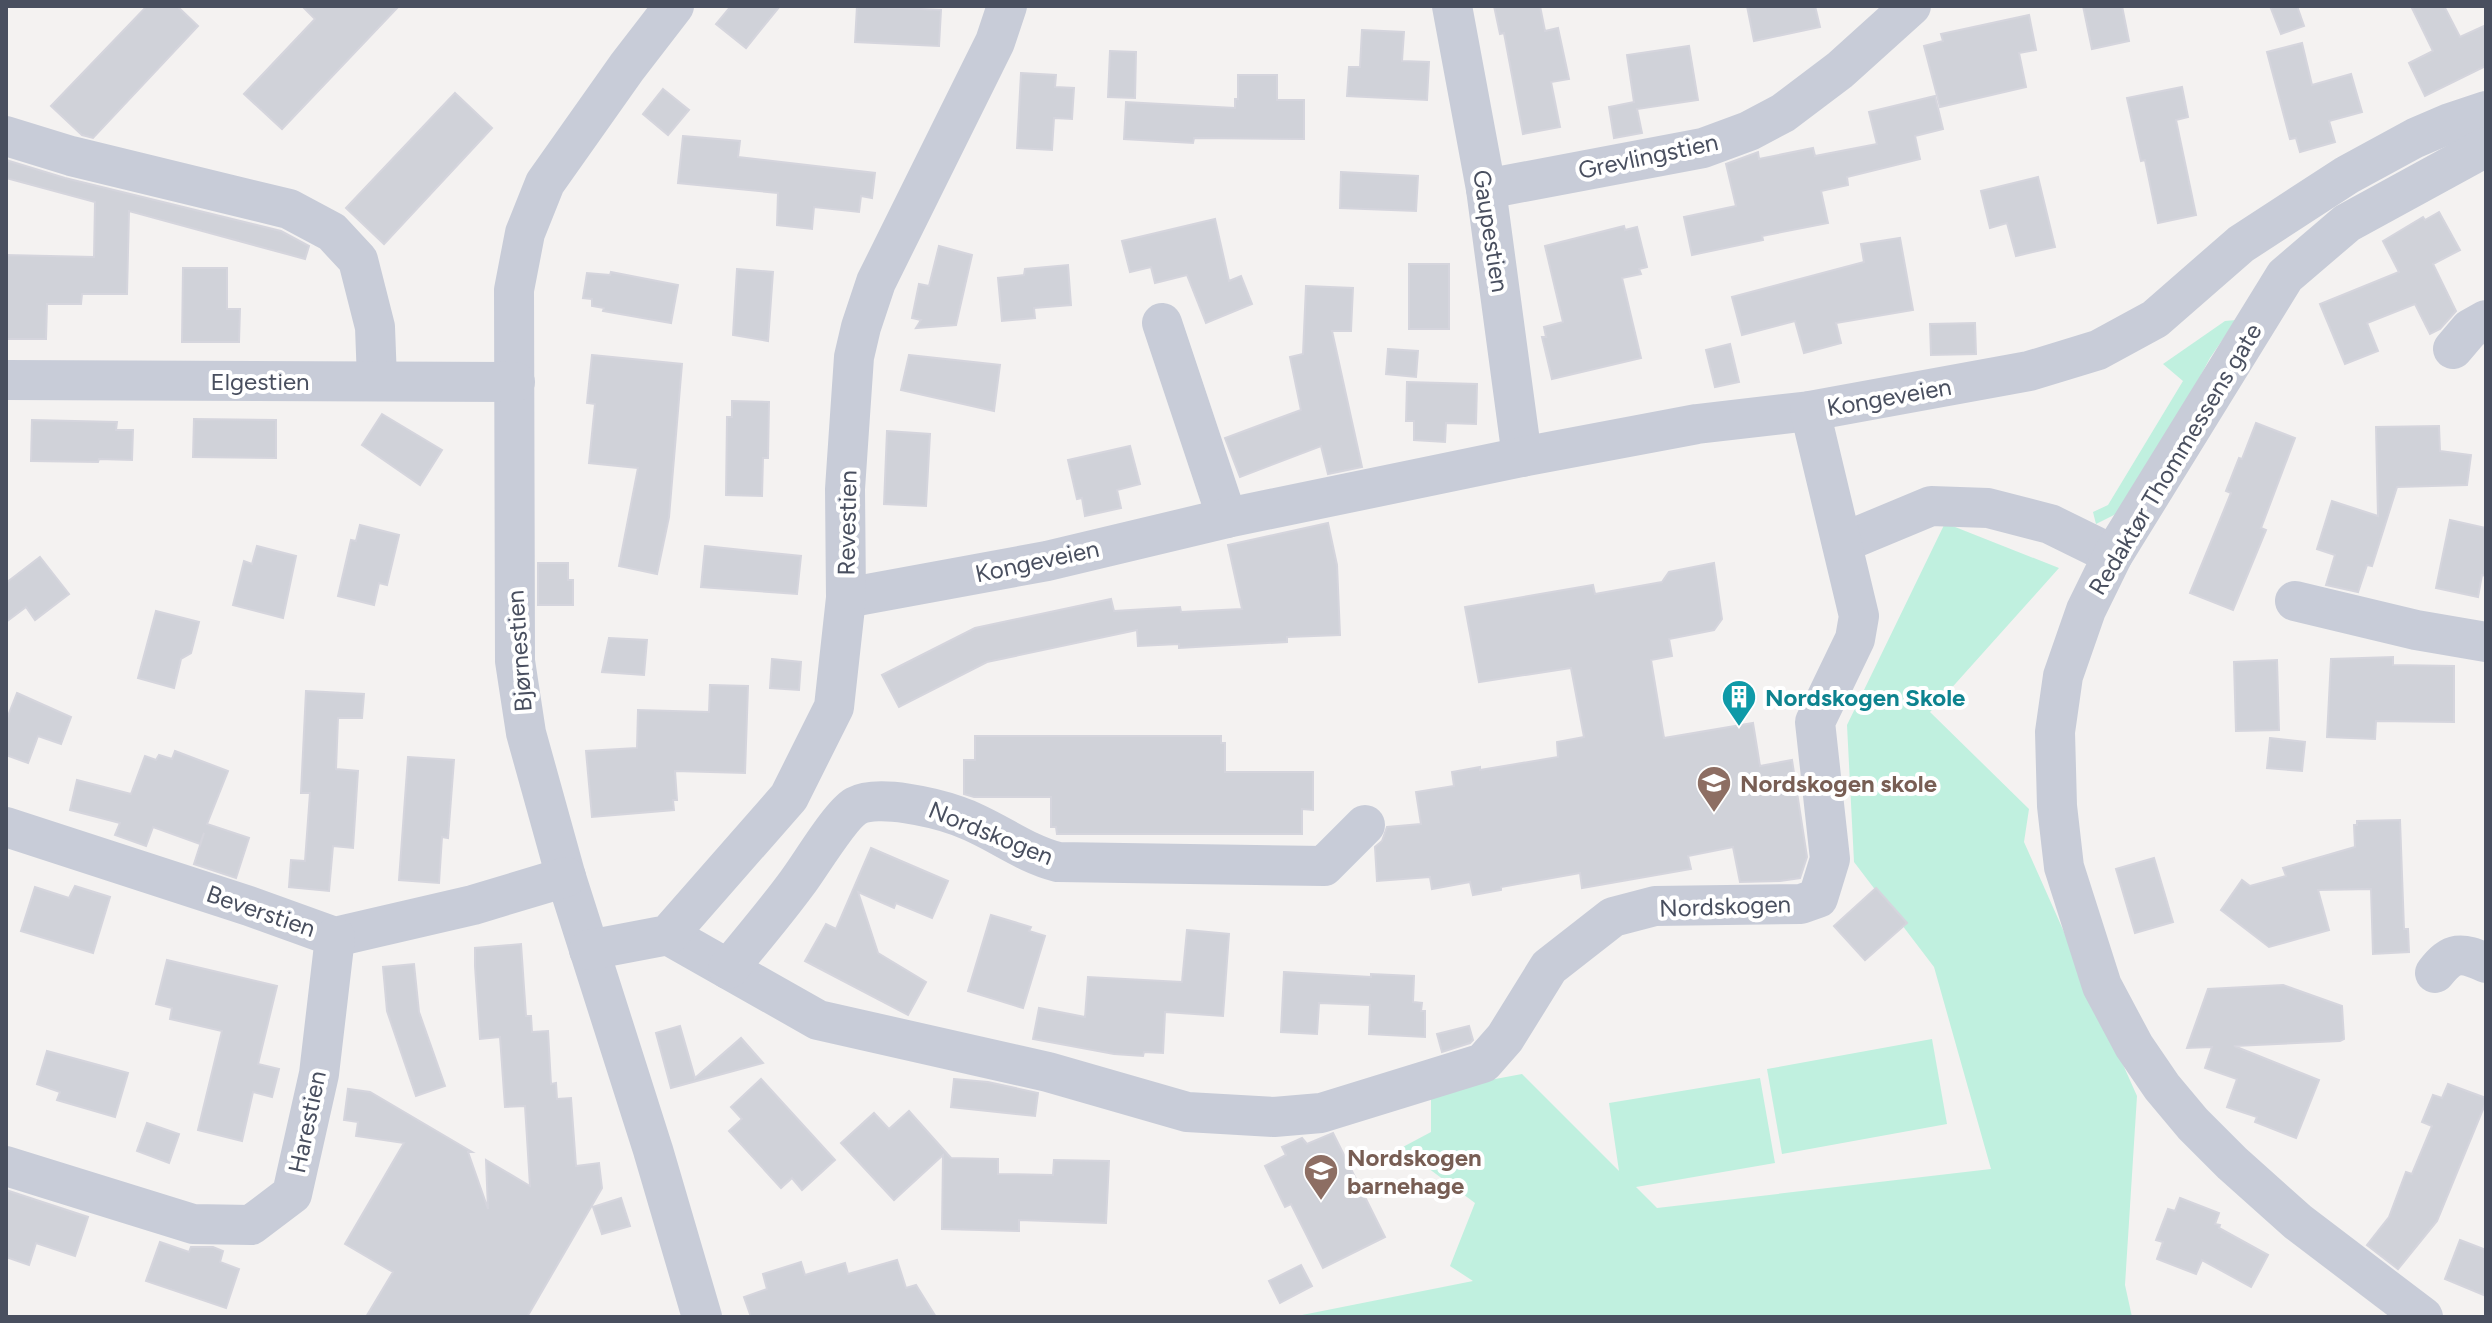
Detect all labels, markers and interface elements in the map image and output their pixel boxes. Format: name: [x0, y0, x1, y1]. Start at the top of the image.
street label: Grevlingstien: [1575, 127, 1721, 185]
street label: Gaupestien: [1467, 168, 1515, 294]
street label: Redaktør Thommessens gate: [2082, 318, 2268, 600]
street label: Elgestien: [211, 367, 310, 396]
street label: Kongeveien: [1824, 372, 1954, 422]
street label: Revestien: [832, 470, 862, 576]
street label: Kongeveien: [972, 534, 1102, 588]
street label: Bjørnestien: [500, 589, 538, 713]
building icon: Nordskogen Skole: [1720, 678, 1758, 728]
place label: Nordskogen Skole: [1765, 683, 1965, 712]
school or university icon: Nordskogen skole: [1695, 764, 1733, 814]
place label: Nordskogen skole: [1740, 769, 1937, 798]
street label: Nordskogen: [924, 795, 1058, 871]
street label: Beverstien: [203, 879, 319, 943]
street label: Nordskogen: [1659, 889, 1791, 923]
street label: Harestien: [282, 1068, 332, 1176]
place label: Nordskogen barnehage: [1347, 1143, 1482, 1200]
school or university icon: Nordskogen barnehage: [1302, 1152, 1340, 1202]

